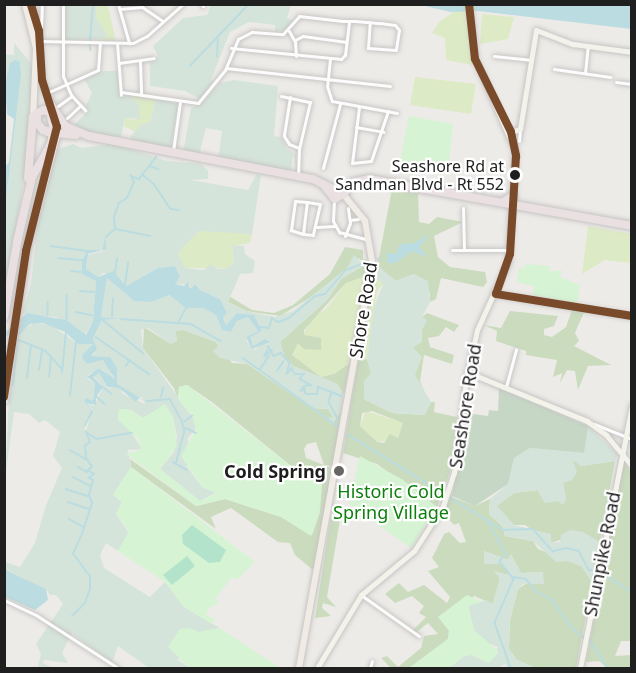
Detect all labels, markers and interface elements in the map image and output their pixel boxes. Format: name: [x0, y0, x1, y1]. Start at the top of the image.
place label: Seashore Rd at Sandman Blvd - Rt 552: [335, 156, 504, 194]
marker: Seashore Rd at Sandman Blvd - Rt 552: [509, 169, 521, 181]
street label: Shore Road: [345, 260, 381, 360]
street label: Seashore Road: [444, 342, 486, 470]
place label: Cold Spring: [224, 460, 326, 482]
marker: Cold Spring: [330, 462, 348, 480]
park label: Historic Cold Spring Village: [333, 481, 449, 524]
street label: Shunpike Road: [579, 490, 625, 618]

